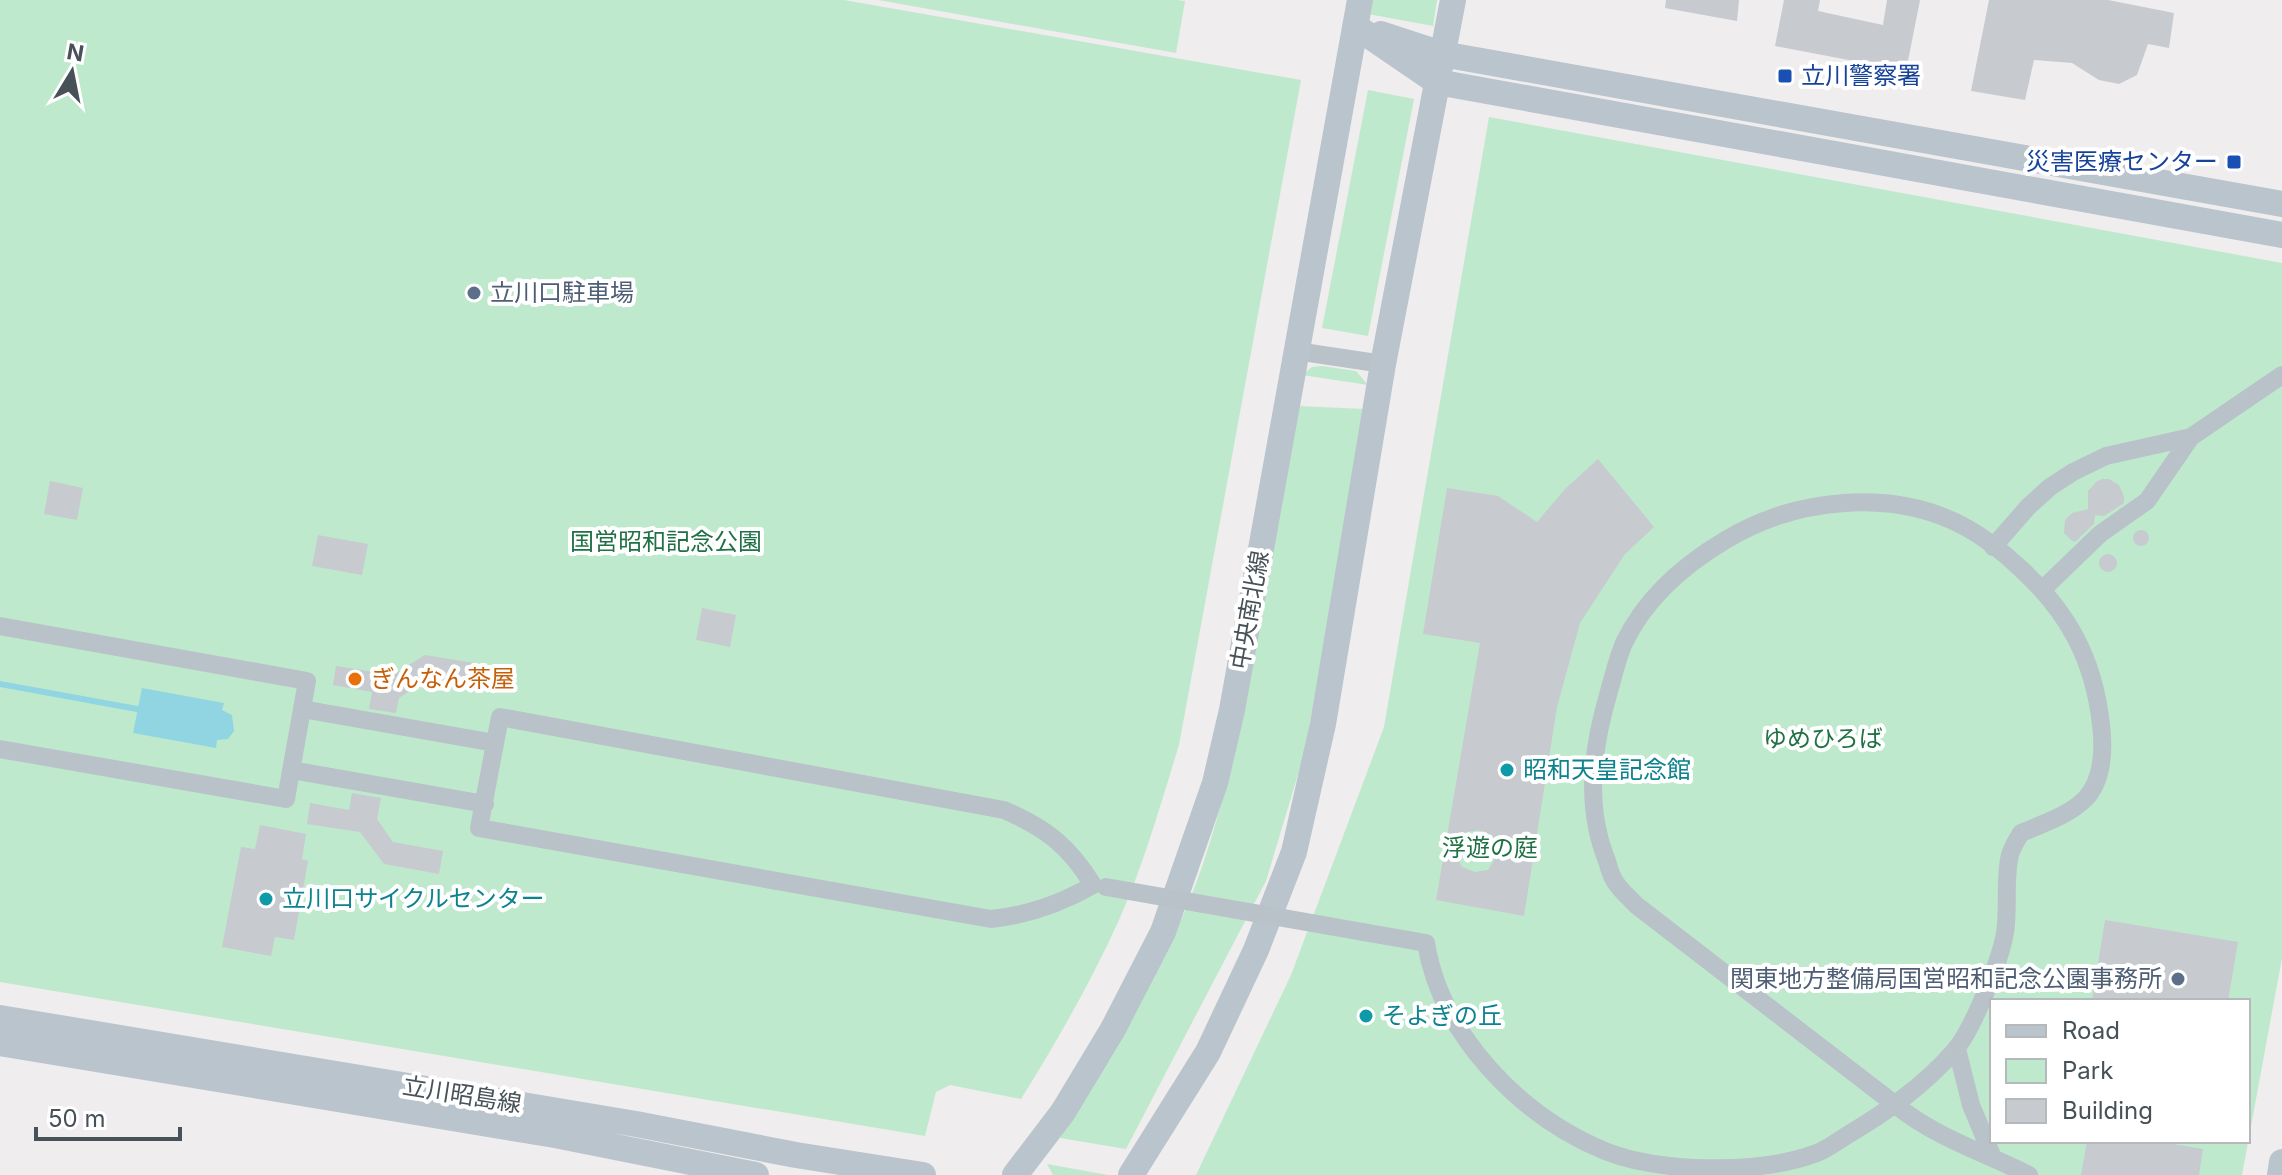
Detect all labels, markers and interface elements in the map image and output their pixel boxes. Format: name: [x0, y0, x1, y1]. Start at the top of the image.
north arrow: [32, 32, 112, 112]
text: N: [65, 38, 86, 67]
place label: 立川警察署: [1801, 61, 1921, 90]
marker: 立川警察署: [1776, 67, 1794, 85]
place label: 災害医療センター: [2026, 147, 2218, 176]
marker: 災害医療センター: [2225, 153, 2243, 171]
place label: 立川口駐車場: [490, 278, 634, 307]
marker: 立川口駐車場: [465, 284, 483, 302]
park label: 国営昭和記念公園: [570, 527, 762, 556]
street label: 中央南北線: [1225, 548, 1274, 672]
place label: ぎんなん茶屋: [371, 664, 515, 693]
marker: ぎんなん茶屋: [346, 670, 364, 688]
park label: ゆめひろば: [1763, 724, 1883, 753]
place label: 昭和天皇記念館: [1523, 755, 1691, 784]
marker: 昭和天皇記念館: [1498, 761, 1516, 779]
park label: 浮遊の庭: [1442, 833, 1538, 862]
place label: 立川口サイクルセンター: [282, 884, 545, 913]
marker: 立川口サイクルセンター: [257, 890, 275, 908]
place label: 関東地方整備局国営昭和記念公園事務所: [1730, 964, 2162, 993]
marker: 関東地方整備局国営昭和記念公園事務所: [2169, 970, 2187, 988]
legend: [1990, 999, 2250, 1143]
place label: そよぎの丘: [1382, 1001, 1502, 1030]
marker: そよぎの丘: [1357, 1007, 1375, 1025]
text: Road: [2062, 1016, 2120, 1045]
text: Park: [2062, 1056, 2113, 1085]
street label: 立川昭島線: [401, 1071, 524, 1118]
scale bar: [36, 1091, 180, 1141]
text: Building: [2062, 1096, 2153, 1125]
text: 50 m: [48, 1104, 106, 1133]

